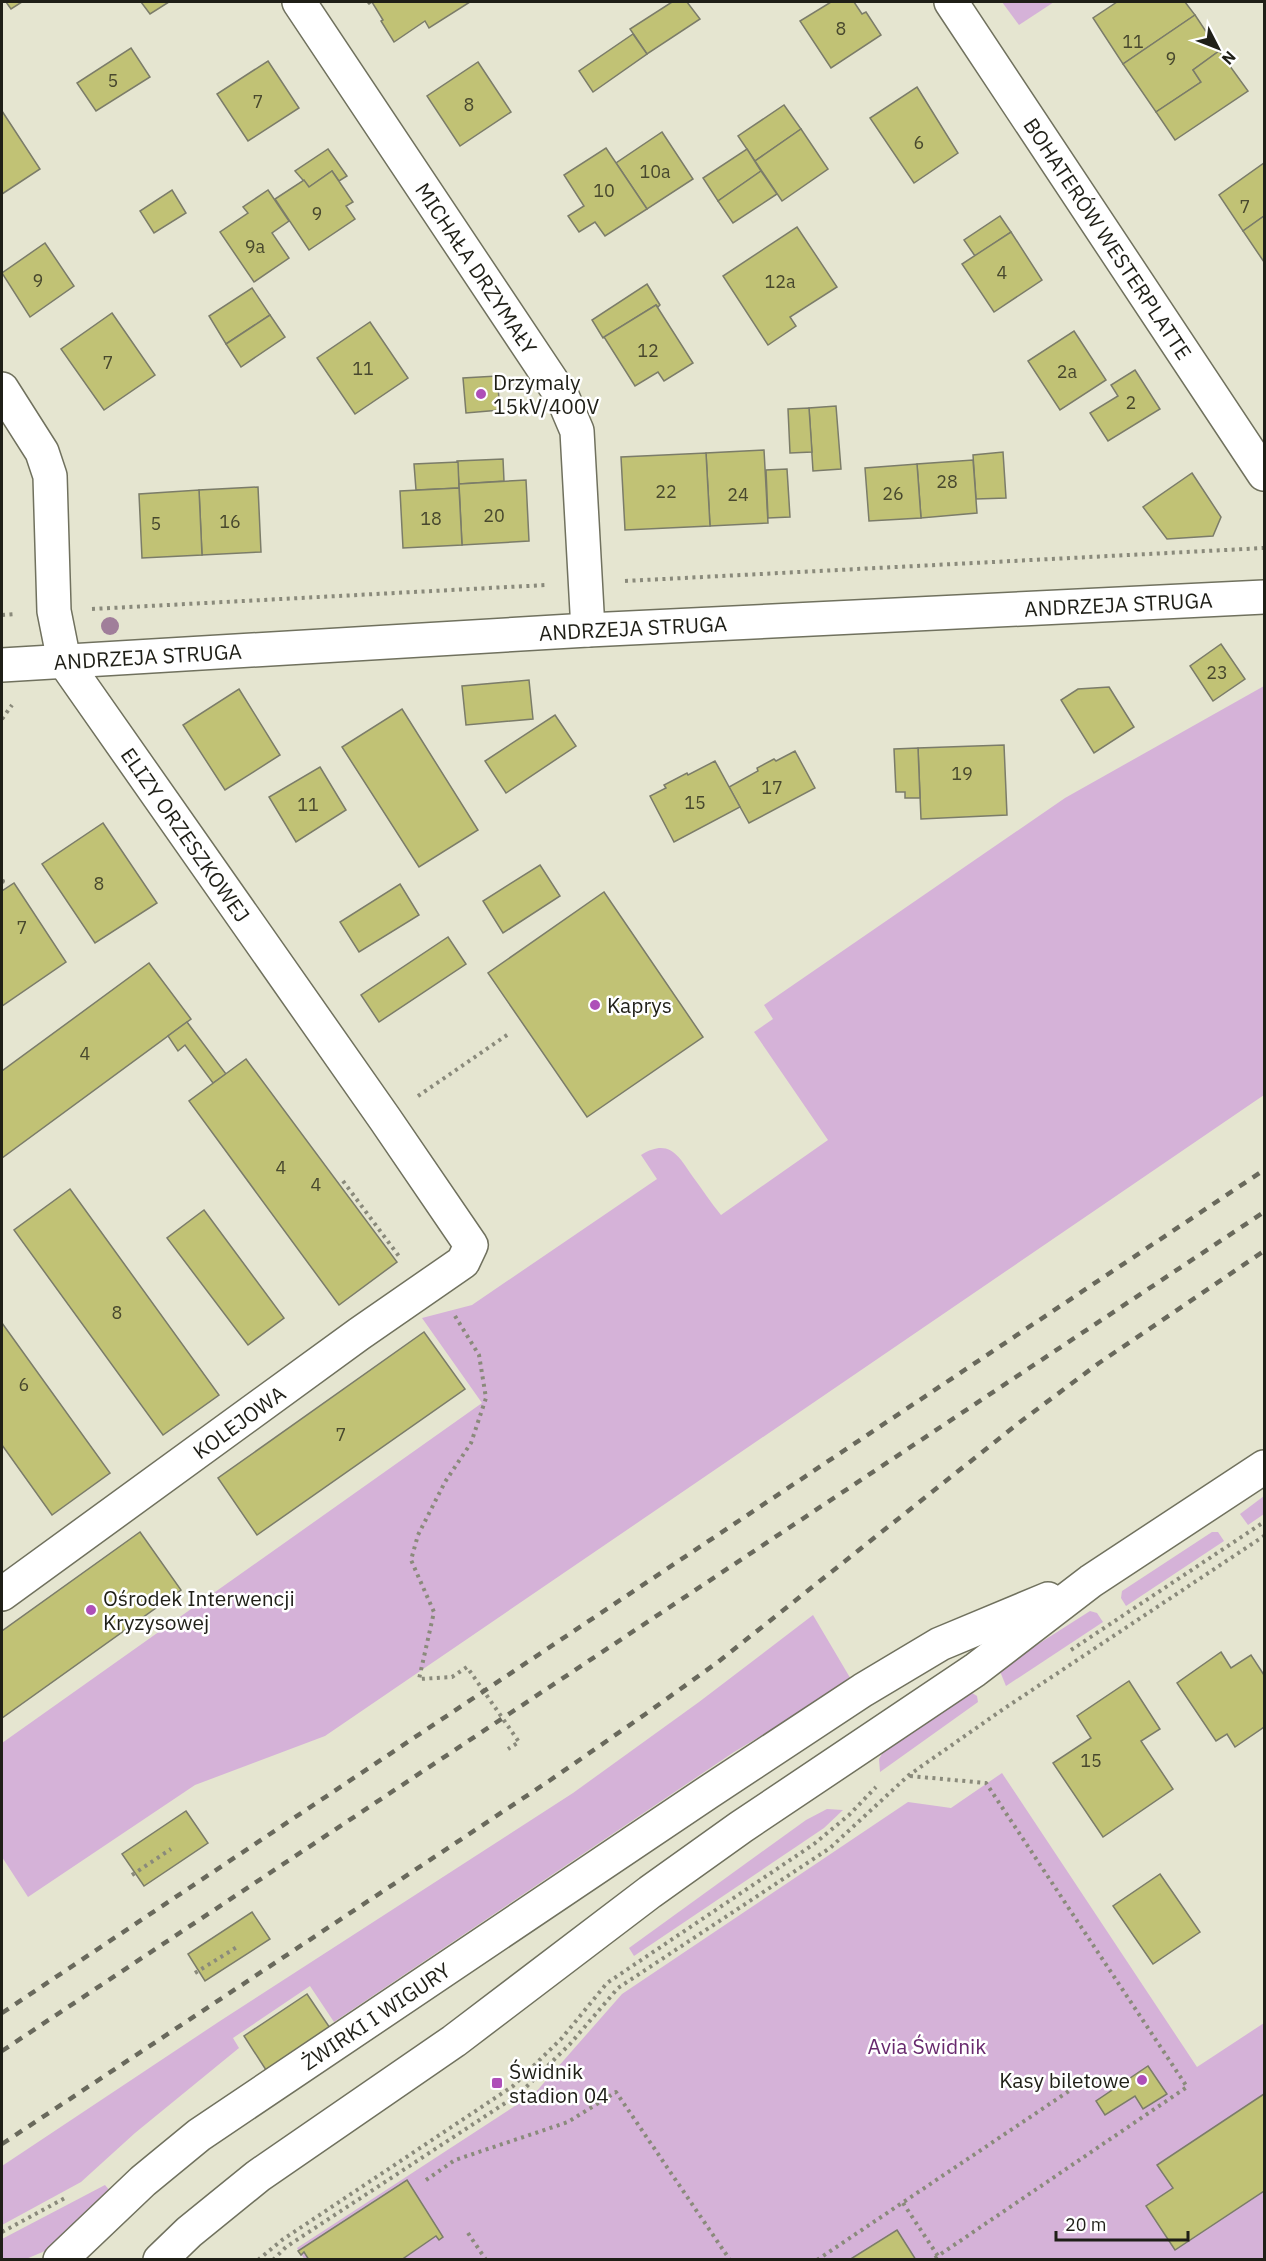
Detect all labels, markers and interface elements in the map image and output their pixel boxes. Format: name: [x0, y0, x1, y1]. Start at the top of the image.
house number: 8: [836, 17, 846, 40]
north arrow: [1188, 18, 1248, 78]
house number: 11: [1122, 30, 1144, 53]
house number: 9: [1166, 47, 1176, 70]
text: N: [1218, 47, 1240, 69]
house number: 5: [108, 69, 118, 92]
house number: 7: [253, 90, 263, 113]
house number: 8: [464, 93, 474, 116]
street label: BOHATERÓW WESTERPLATTE: [1018, 112, 1198, 365]
house number: 6: [914, 131, 924, 154]
house number: 10a: [639, 160, 671, 183]
street label: MICHAŁA DRZYMAŁY: [409, 177, 544, 360]
house number: 10: [593, 179, 615, 202]
house number: 7: [1240, 195, 1250, 218]
house number: 9: [312, 202, 322, 225]
house number: 9a: [245, 235, 266, 258]
house number: 4: [997, 261, 1008, 284]
house number: 9: [33, 269, 43, 292]
house number: 12a: [764, 270, 796, 293]
house number: 12: [637, 339, 659, 362]
house number: 7: [103, 351, 113, 374]
house number: 11: [352, 357, 374, 380]
house number: 2a: [1057, 360, 1078, 383]
place label: Drzymaly 15kV/400V: [493, 368, 599, 420]
marker: Drzymaly 15kV/400V: [474, 387, 488, 401]
house number: 2: [1126, 391, 1136, 414]
house number: 28: [936, 470, 958, 493]
house number: 22: [655, 480, 677, 503]
house number: 26: [882, 482, 904, 505]
house number: 24: [727, 483, 749, 506]
house number: 20: [483, 504, 505, 527]
house number: 18: [420, 507, 442, 530]
house number: 16: [219, 510, 241, 533]
house number: 5: [151, 512, 161, 535]
street label: ANDRZEJA STRUGA: [1023, 586, 1213, 623]
street label: ANDRZEJA STRUGA: [538, 609, 728, 647]
street label: ANDRZEJA STRUGA: [53, 637, 243, 676]
house number: 23: [1206, 661, 1228, 684]
street label: ELIZY ORZESZKOWEJ: [115, 742, 257, 927]
house number: 19: [951, 762, 973, 785]
house number: 17: [761, 776, 783, 799]
house number: 15: [684, 791, 706, 814]
house number: 11: [297, 793, 319, 816]
house number: 8: [94, 872, 104, 895]
house number: 7: [17, 916, 27, 939]
place label: Kaprys: [607, 991, 672, 1019]
marker: Kaprys: [588, 998, 602, 1012]
house number: 4: [80, 1042, 91, 1065]
house number: 4: [276, 1156, 287, 1179]
house number: 4: [311, 1173, 322, 1196]
house number: 8: [112, 1301, 122, 1324]
house number: 6: [19, 1373, 29, 1396]
street label: KOLEJOWA: [187, 1379, 291, 1465]
house number: 7: [336, 1423, 346, 1446]
place label: Ośrodek Interwencji Kryzysowej: [103, 1584, 295, 1636]
marker: Ośrodek Interwencji Kryzysowej: [84, 1603, 98, 1617]
house number: 15: [1080, 1749, 1102, 1772]
street label: ŻWIRKI I WIGURY: [296, 1956, 456, 2076]
park label: Avia Świdnik: [868, 2032, 986, 2060]
place label: Świdnik stadion 04: [509, 2057, 609, 2109]
place label: Kasy biletowe: [999, 2066, 1130, 2094]
marker: Kasy biletowe: [1135, 2073, 1149, 2087]
marker: Świdnik stadion 04: [490, 2076, 504, 2090]
scale bar: [1056, 2204, 1188, 2242]
text: 20 m: [1065, 2213, 1107, 2236]

